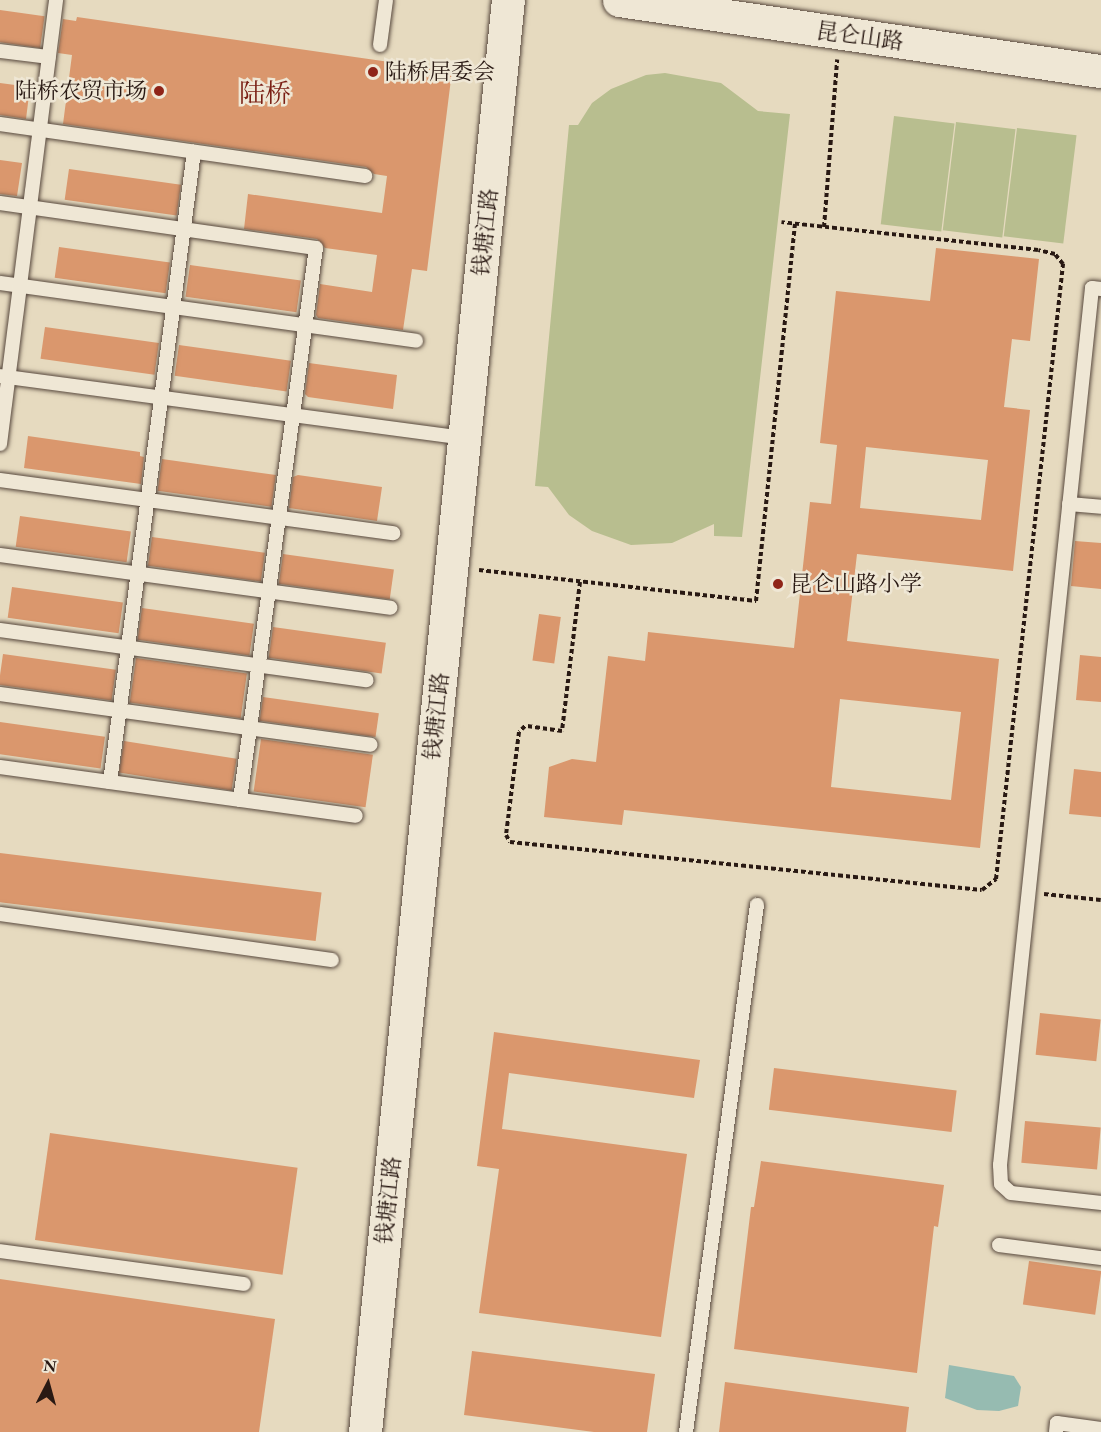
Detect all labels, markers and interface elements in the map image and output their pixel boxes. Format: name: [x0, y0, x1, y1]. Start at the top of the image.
street label: 昆仑山路: [815, 17, 905, 55]
place label: 陆桥居委会: [385, 59, 495, 85]
marker: 陆桥居委会: [366, 65, 380, 79]
place label: 陆桥农贸市场: [15, 78, 147, 104]
district label: 陆桥: [239, 78, 291, 110]
marker: 陆桥农贸市场: [152, 84, 166, 98]
street label: 钱塘江路: [467, 187, 503, 277]
place label: 昆仑山路小学: [790, 571, 922, 597]
marker: 昆仑山路小学: [771, 577, 785, 591]
street label: 钱塘江路: [418, 671, 454, 761]
street label: 钱塘江路: [370, 1155, 406, 1245]
north arrow: [18, 1354, 78, 1414]
text: N: [42, 1354, 57, 1377]

